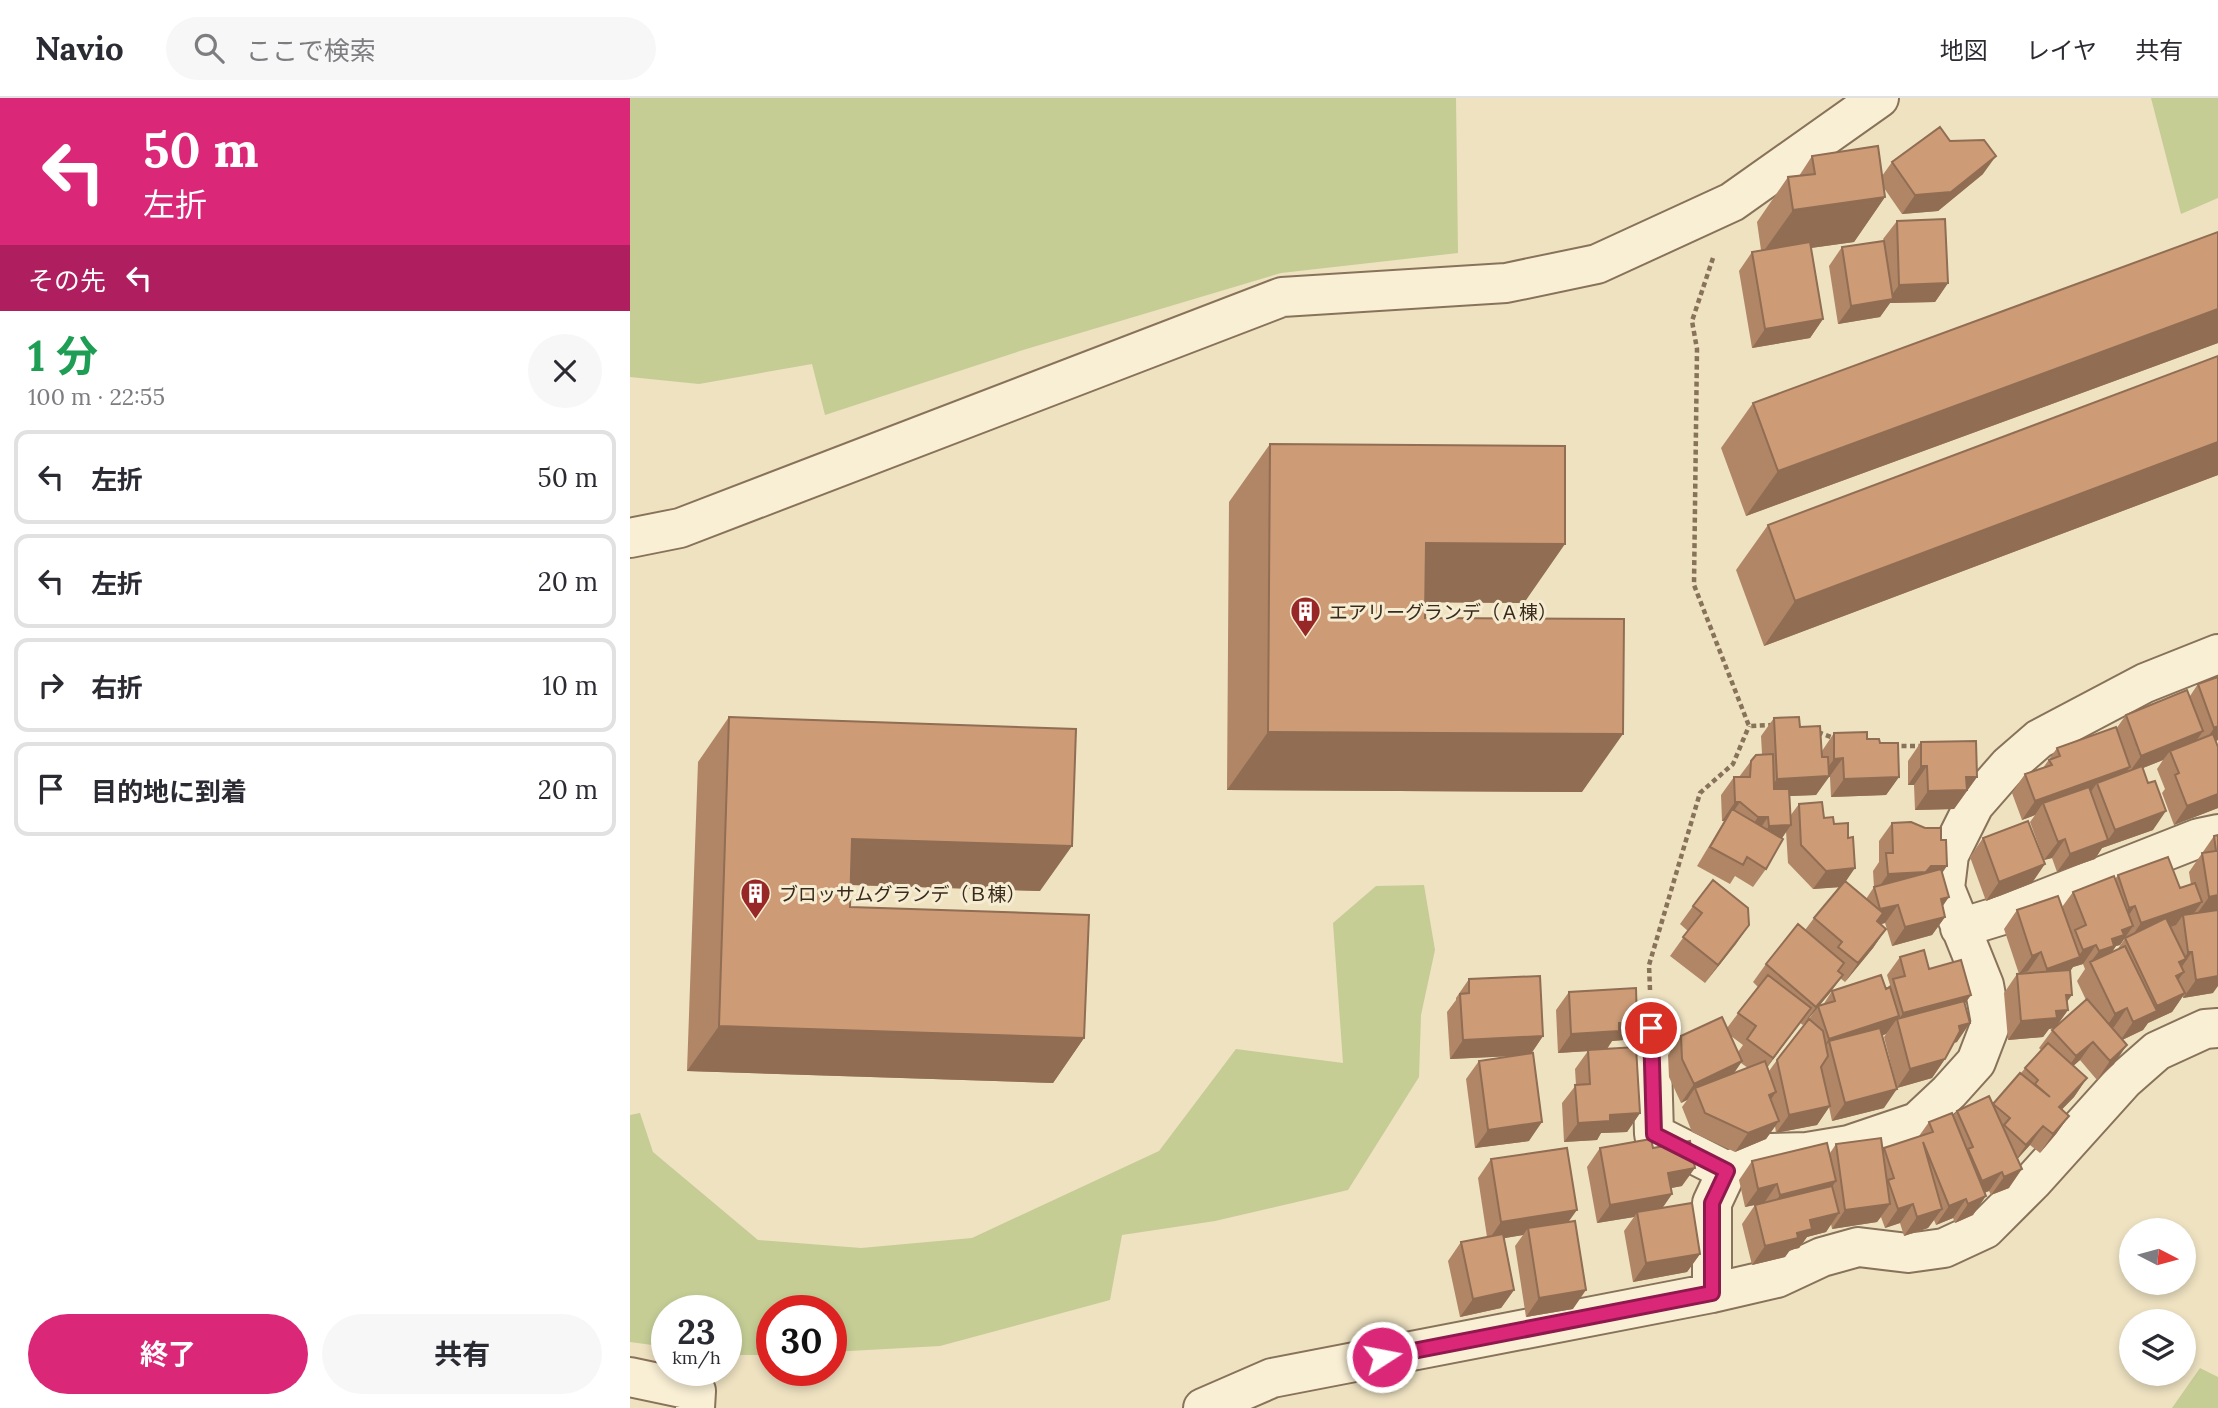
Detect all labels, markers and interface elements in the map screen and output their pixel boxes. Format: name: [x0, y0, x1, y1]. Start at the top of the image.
search box: [166, 17, 656, 80]
text: Navio: [35, 27, 124, 69]
icon: search: [190, 29, 228, 67]
text: ここで検索: [246, 34, 376, 67]
text: 地図: [1940, 35, 1988, 66]
text: レイヤ: [2026, 35, 2097, 66]
text: 共有: [2135, 35, 2183, 66]
text: 50 m: [143, 118, 259, 180]
icon: left: [28, 126, 119, 217]
text: 左折: [143, 184, 207, 225]
icon: left: [120, 259, 158, 297]
text: その先: [28, 264, 106, 297]
text: 1 分: [28, 329, 98, 383]
button: close: [528, 334, 602, 408]
text: 100 m · 22:55: [28, 382, 165, 411]
icon: left: [32, 458, 70, 496]
text: 50 m: [538, 461, 598, 494]
text: 左折: [91, 463, 143, 496]
icon: left: [32, 562, 70, 600]
text: 20 m: [538, 565, 598, 598]
text: 左折: [91, 567, 143, 600]
building icon: エアリーグランデ（Ａ棟）: [1289, 595, 1323, 639]
place label: エアリーグランデ（Ａ棟）: [1329, 600, 1557, 624]
icon: right: [32, 666, 70, 704]
text: 10 m: [542, 669, 598, 702]
text: 右折: [91, 671, 143, 704]
icon: arrive: [32, 770, 70, 808]
text: 20 m: [538, 773, 598, 806]
text: 目的地に到着: [91, 775, 247, 808]
building icon: ブロッサムグランデ（Ｂ棟）: [739, 877, 773, 921]
place label: ブロッサムグランデ（Ｂ棟）: [779, 882, 1026, 906]
pin: [1621, 998, 1681, 1058]
icon: arrive: [1632, 1009, 1670, 1047]
north arrow: [2119, 1218, 2196, 1295]
map controls: [2119, 1218, 2196, 1386]
speed limit sign: 30: [756, 1295, 847, 1386]
text: 23: [677, 1309, 716, 1354]
button: layers: [2119, 1309, 2196, 1386]
button: 終了: [28, 1314, 308, 1394]
button: 共有: [322, 1314, 602, 1394]
position arrow: [1345, 1320, 1419, 1394]
text: km/h: [672, 1346, 721, 1369]

